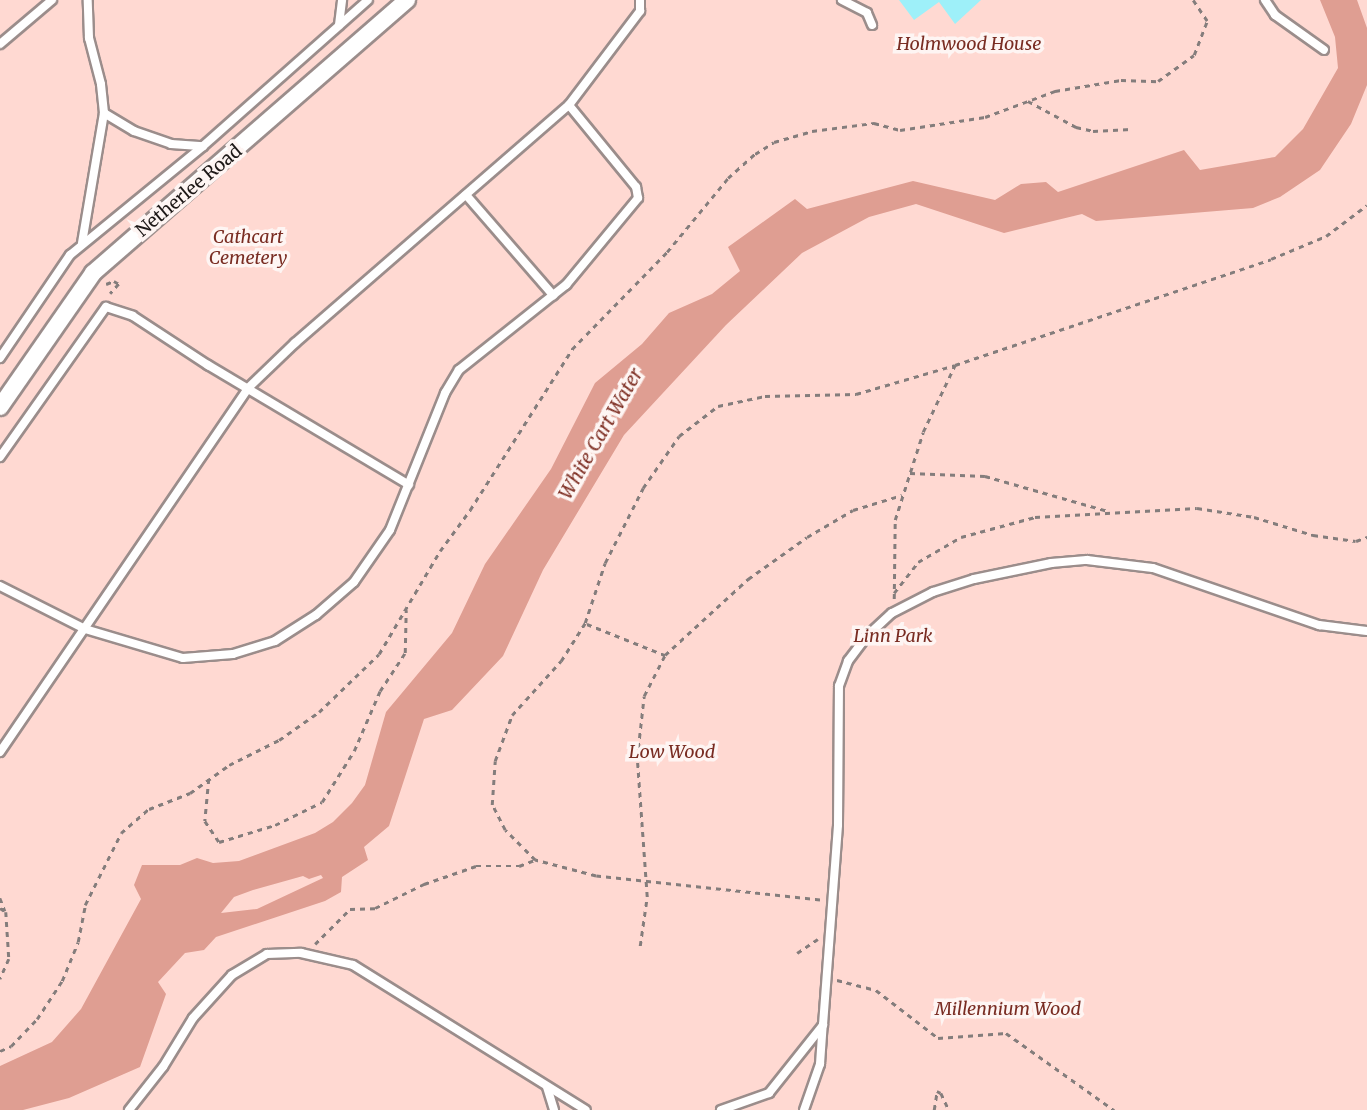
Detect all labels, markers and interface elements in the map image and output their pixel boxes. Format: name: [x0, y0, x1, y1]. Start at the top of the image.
park label: Holmwood House: [897, 33, 1041, 55]
street label: Netherlee Road: [132, 140, 246, 242]
park label: Cathcart Cemetery: [209, 227, 287, 270]
water label: White Cart Water: [554, 364, 648, 504]
park label: Linn Park: [853, 625, 933, 647]
park label: Low Wood: [629, 741, 715, 763]
park label: Millennium Wood: [935, 998, 1081, 1020]

